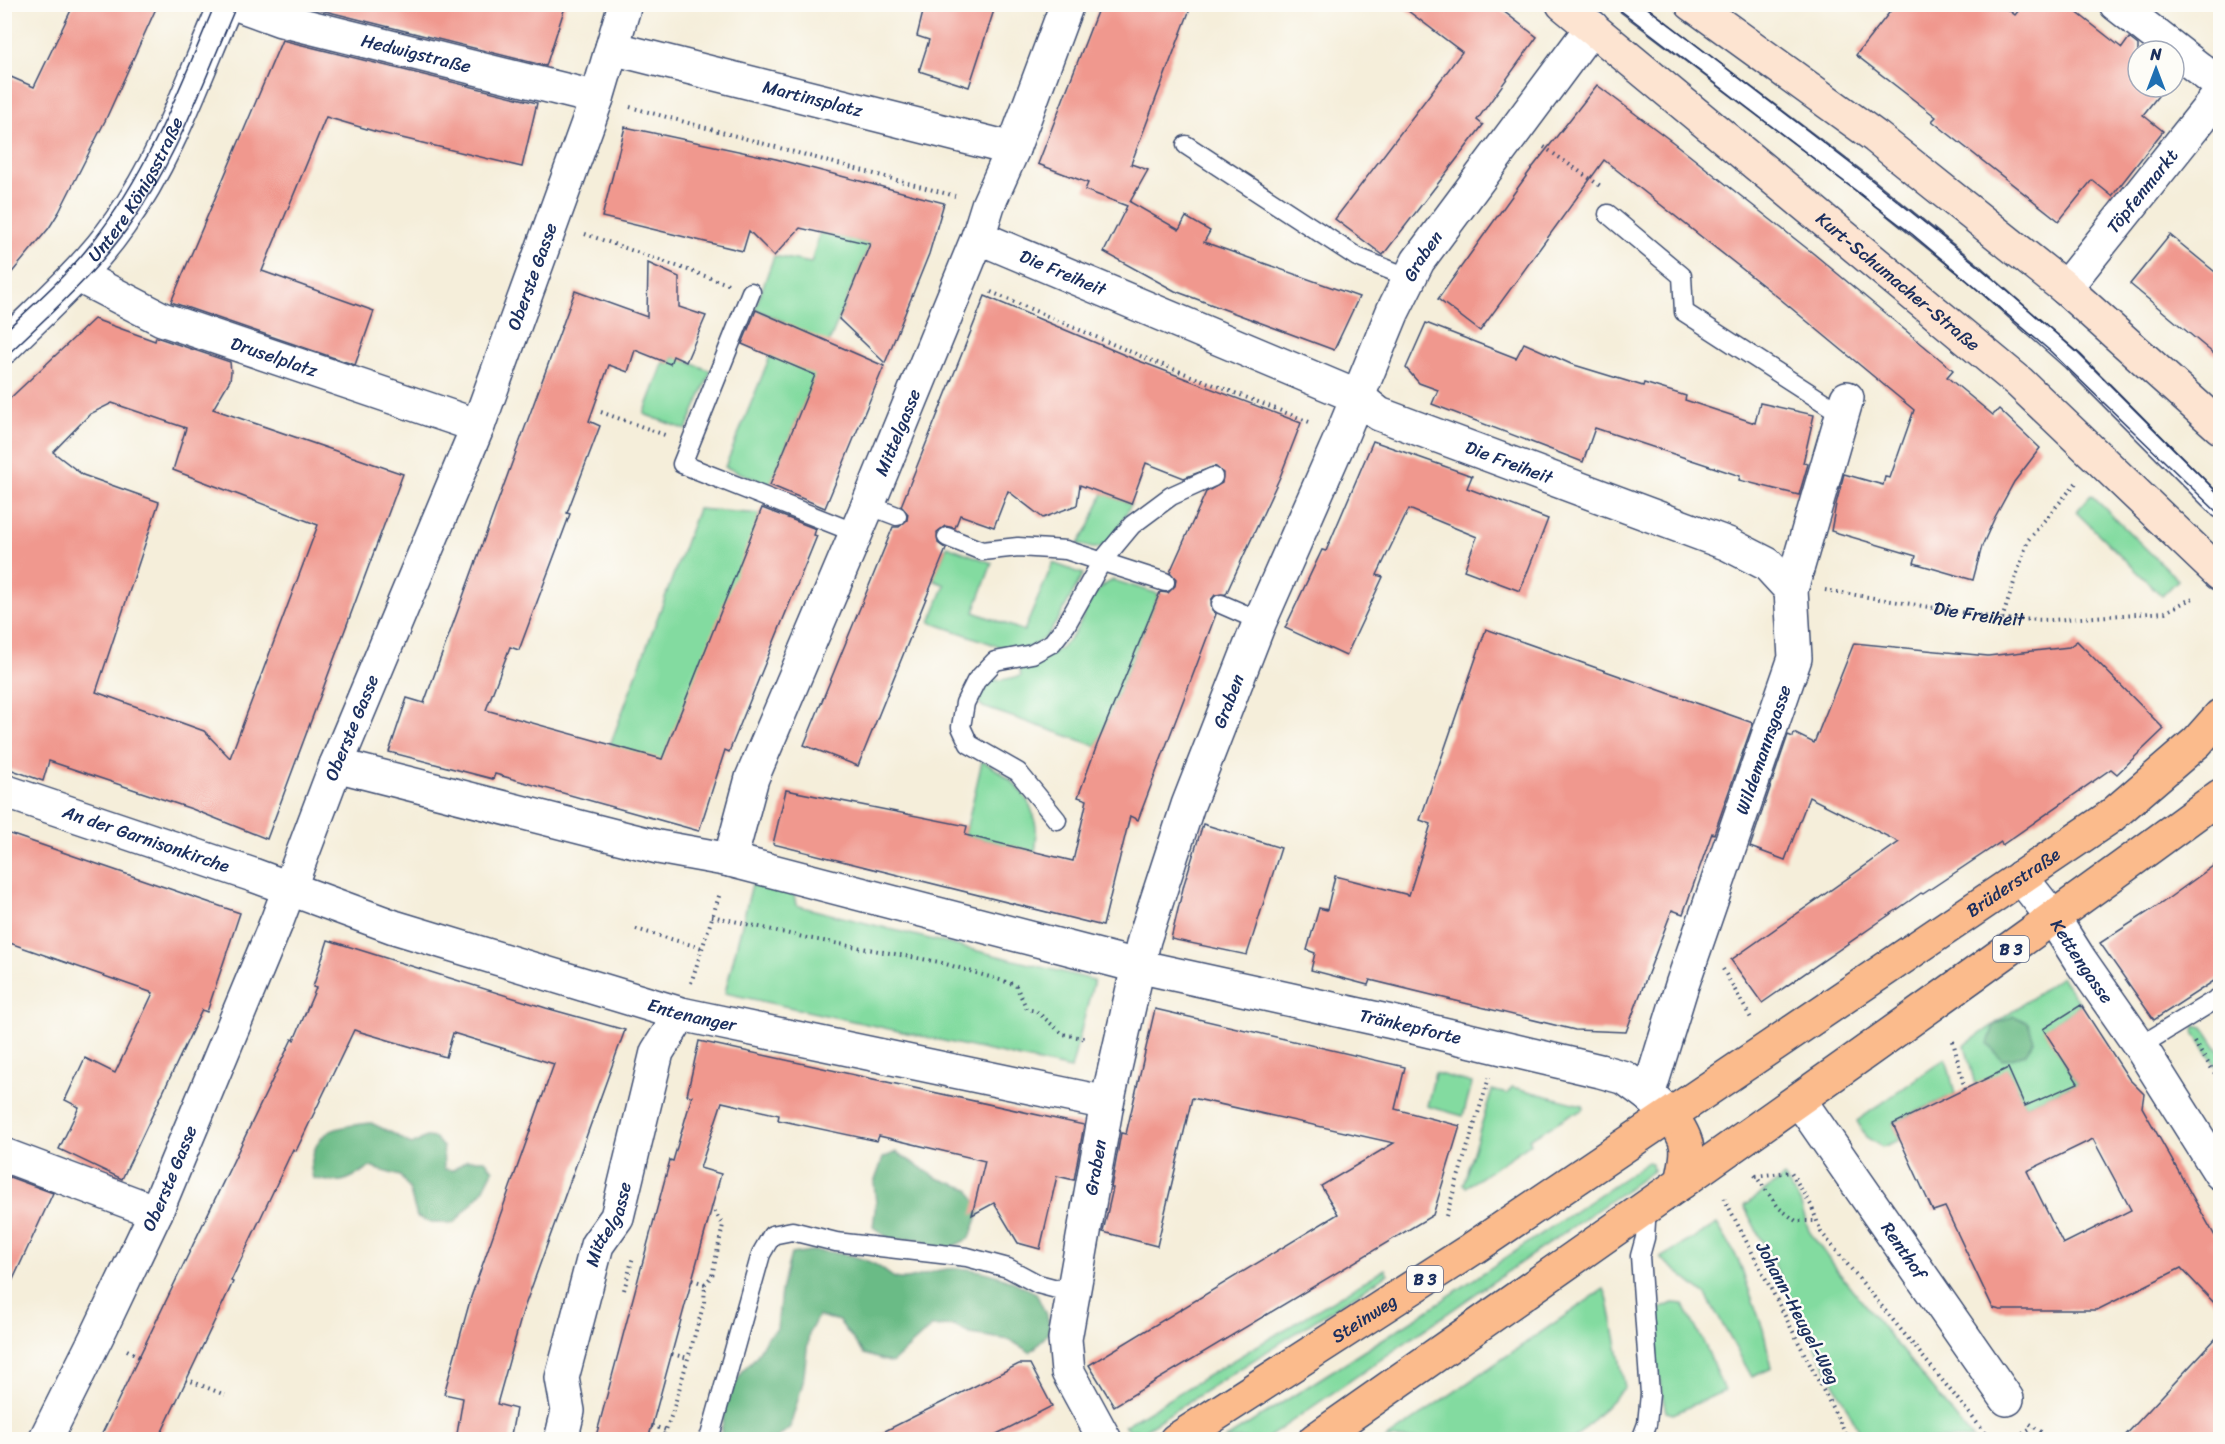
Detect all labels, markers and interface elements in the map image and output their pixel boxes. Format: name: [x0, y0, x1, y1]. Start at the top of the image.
street label: Hedwigstraße: [358, 24, 474, 82]
north arrow: [2126, 39, 2186, 99]
text: N: [2149, 40, 2162, 69]
street label: Martinsplatz: [759, 71, 867, 127]
street label: Untere Königsstraße: [79, 112, 192, 269]
street label: Töpfenmarkt: [2098, 141, 2187, 241]
street label: Kurt-Schumacher-Straße: [1808, 204, 1987, 360]
street label: Oberste Gasse: [498, 218, 566, 335]
street label: Graben: [1394, 223, 1452, 287]
street label: Die Freiheit: [1014, 240, 1112, 305]
street label: Druselplatz: [226, 327, 322, 387]
street label: Mittelgasse: [866, 384, 930, 481]
street label: Die Freiheit: [1460, 431, 1558, 494]
street label: Die Freiheit: [1931, 592, 2025, 635]
street label: Graben: [1204, 669, 1254, 733]
street label: Oberste Gasse: [315, 670, 388, 785]
street label: Wildemannsgasse: [1726, 681, 1801, 819]
street label: An der Garnisonkirche: [57, 796, 234, 882]
street label: Brüderstraße: [1960, 839, 2067, 926]
street label: Kettengasse: [2042, 912, 2122, 1011]
road number: B 3: [1993, 936, 2029, 962]
street label: Entenanger: [644, 989, 741, 1042]
street label: Tränkepforte: [1356, 999, 1465, 1054]
street label: Oberste Gasse: [133, 1120, 206, 1237]
street label: Graben: [1075, 1137, 1116, 1198]
street label: Mittelgasse: [576, 1179, 641, 1270]
street label: Renthof: [1872, 1215, 1937, 1289]
street label: Johann-Heugel-Weg: [1746, 1235, 1849, 1390]
road number: B 3: [1407, 1266, 1443, 1292]
street label: Steinweg: [1325, 1285, 1404, 1352]

